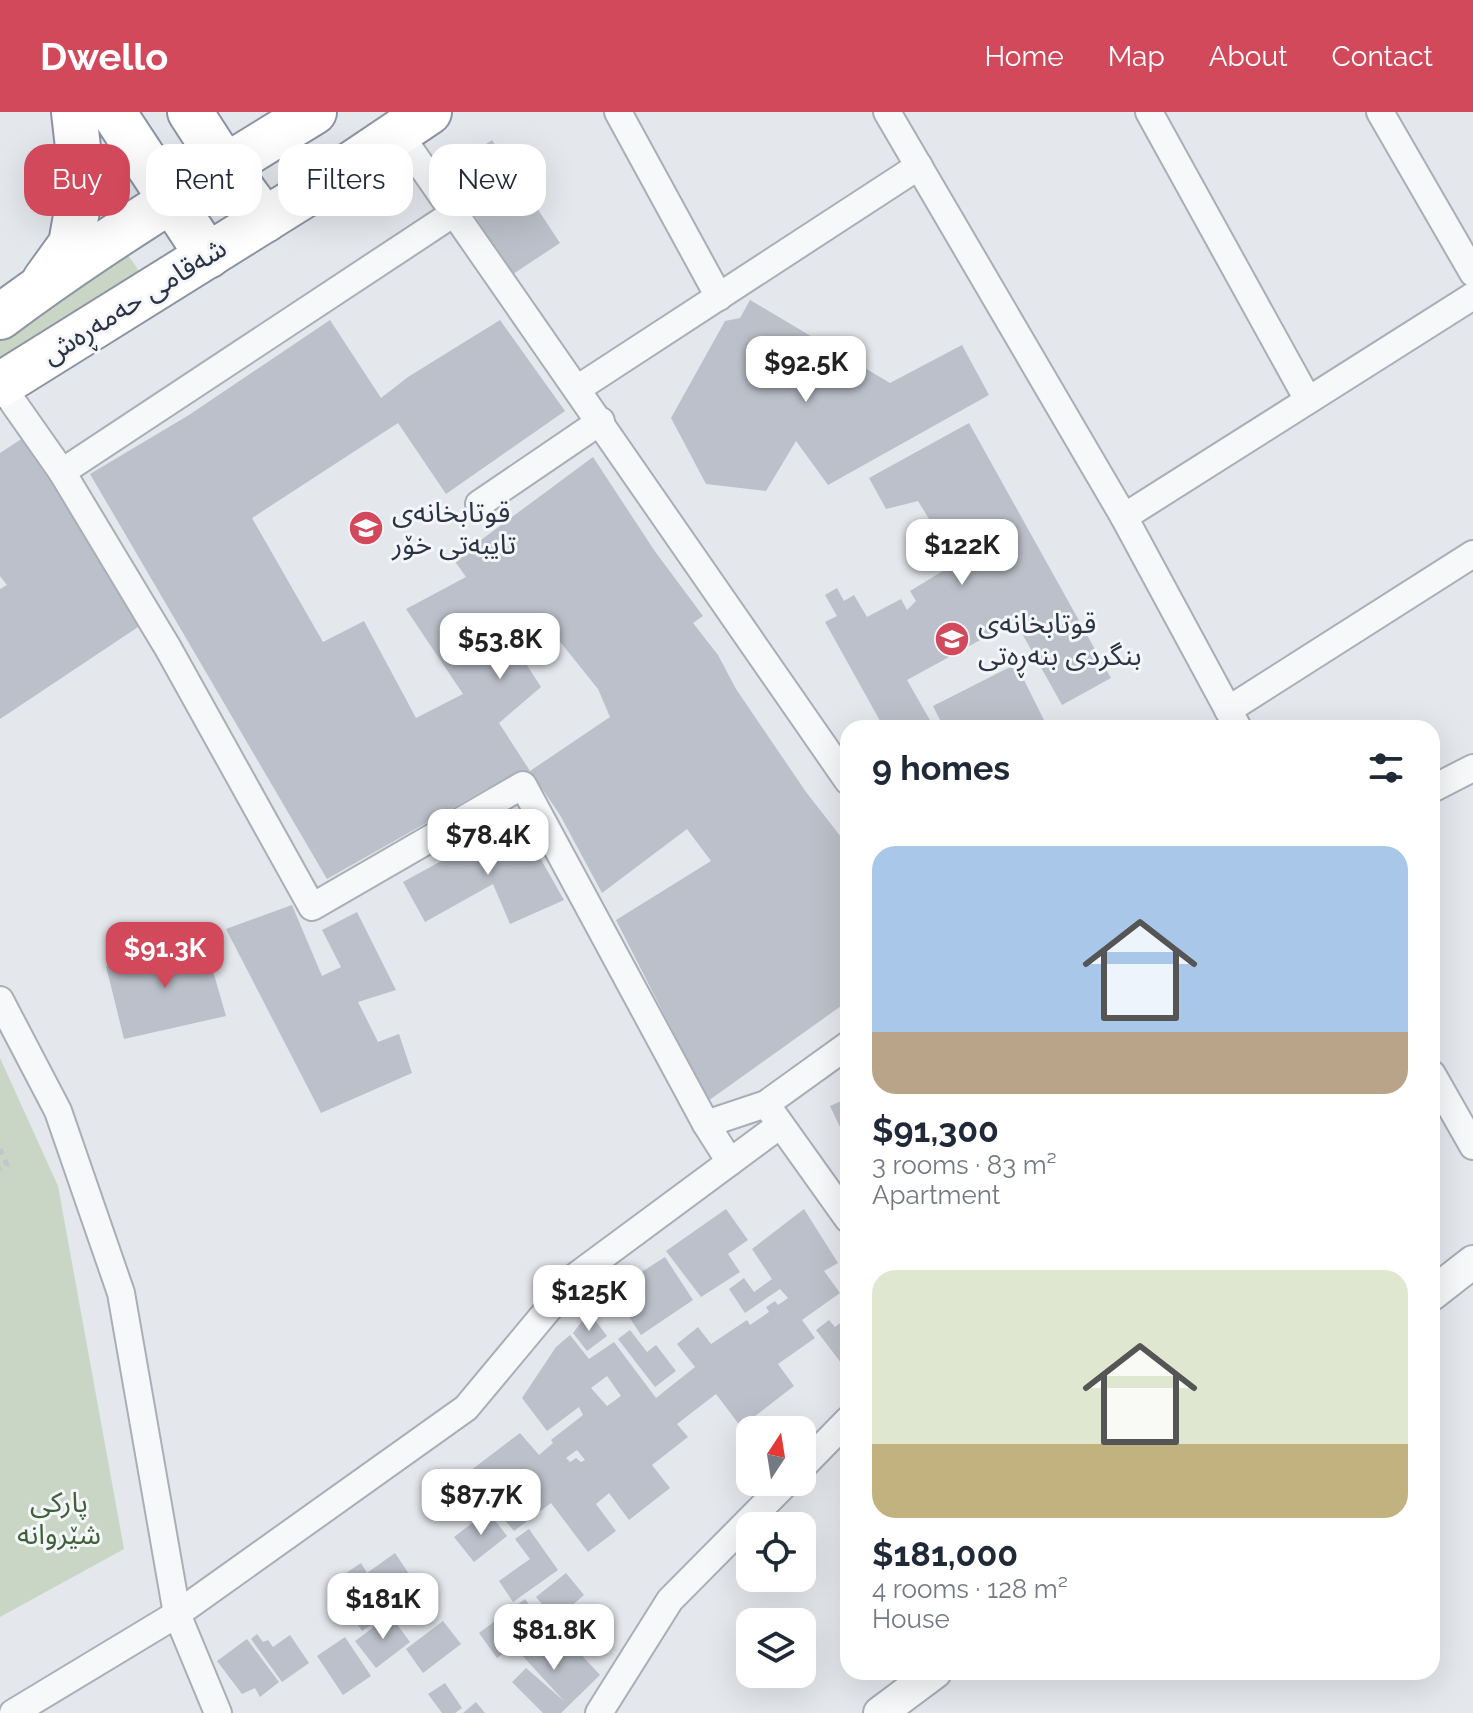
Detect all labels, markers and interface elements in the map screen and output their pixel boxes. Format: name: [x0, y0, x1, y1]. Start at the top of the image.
text: Dwello: [40, 34, 168, 79]
text: Home: [984, 40, 1064, 73]
text: Map: [1108, 40, 1165, 73]
text: About: [1209, 40, 1288, 73]
text: Contact: [1332, 40, 1433, 73]
chip: Buy: [24, 144, 130, 216]
chip: Rent: [146, 144, 262, 216]
chip: Filters: [278, 144, 413, 216]
chip: New: [429, 144, 546, 216]
street label: شەقامی حەمەڕەش: [36, 231, 236, 377]
pin: $92.5K: [741, 336, 871, 404]
text: $92.5K: [764, 347, 848, 377]
place label: قوتابخانەی تایبەتی خۆر: [391, 496, 516, 561]
school or university icon: قوتابخانەی تایبەتی خۆر: [347, 509, 385, 547]
pin: $122K: [906, 519, 1018, 587]
text: $122K: [924, 530, 1000, 560]
place label: قوتابخانەی بنگردی بنەڕەتی: [978, 607, 1142, 678]
pin: $53.8K: [435, 613, 565, 681]
school or university icon: قوتابخانەی بنگردی بنەڕەتی: [933, 620, 971, 658]
text: $53.8K: [458, 624, 542, 654]
icon: filters: [1364, 746, 1408, 790]
text: 9 homes: [872, 748, 1010, 788]
pin: $78.4K: [423, 809, 553, 877]
text: $78.4K: [446, 820, 530, 850]
icon: home: [1068, 898, 1212, 1042]
pin: $91.3K: [100, 922, 230, 990]
text: $91.3K: [124, 933, 206, 963]
text: $91,300: [872, 1110, 999, 1150]
text: 3 rooms · 83 m²: [872, 1150, 1057, 1180]
text: Apartment: [872, 1180, 1001, 1210]
pin: $125K: [533, 1265, 645, 1333]
text: $125K: [551, 1276, 627, 1306]
icon: home: [1068, 1322, 1212, 1466]
north arrow: [736, 1416, 816, 1496]
map controls: [736, 1416, 816, 1688]
pin: $87.7K: [416, 1469, 546, 1537]
text: $87.7K: [440, 1480, 522, 1510]
park label: پارکی شێروانە: [17, 1486, 101, 1551]
button: locate: [736, 1512, 816, 1592]
text: $181,000: [872, 1534, 1018, 1574]
pin: $181K: [327, 1573, 439, 1641]
text: 4 rooms · 128 m²: [872, 1574, 1068, 1604]
text: $181K: [345, 1584, 421, 1614]
pin: $81.8K: [489, 1604, 619, 1672]
text: House: [872, 1604, 950, 1634]
button: layers: [736, 1608, 816, 1688]
text: $81.8K: [512, 1615, 596, 1645]

